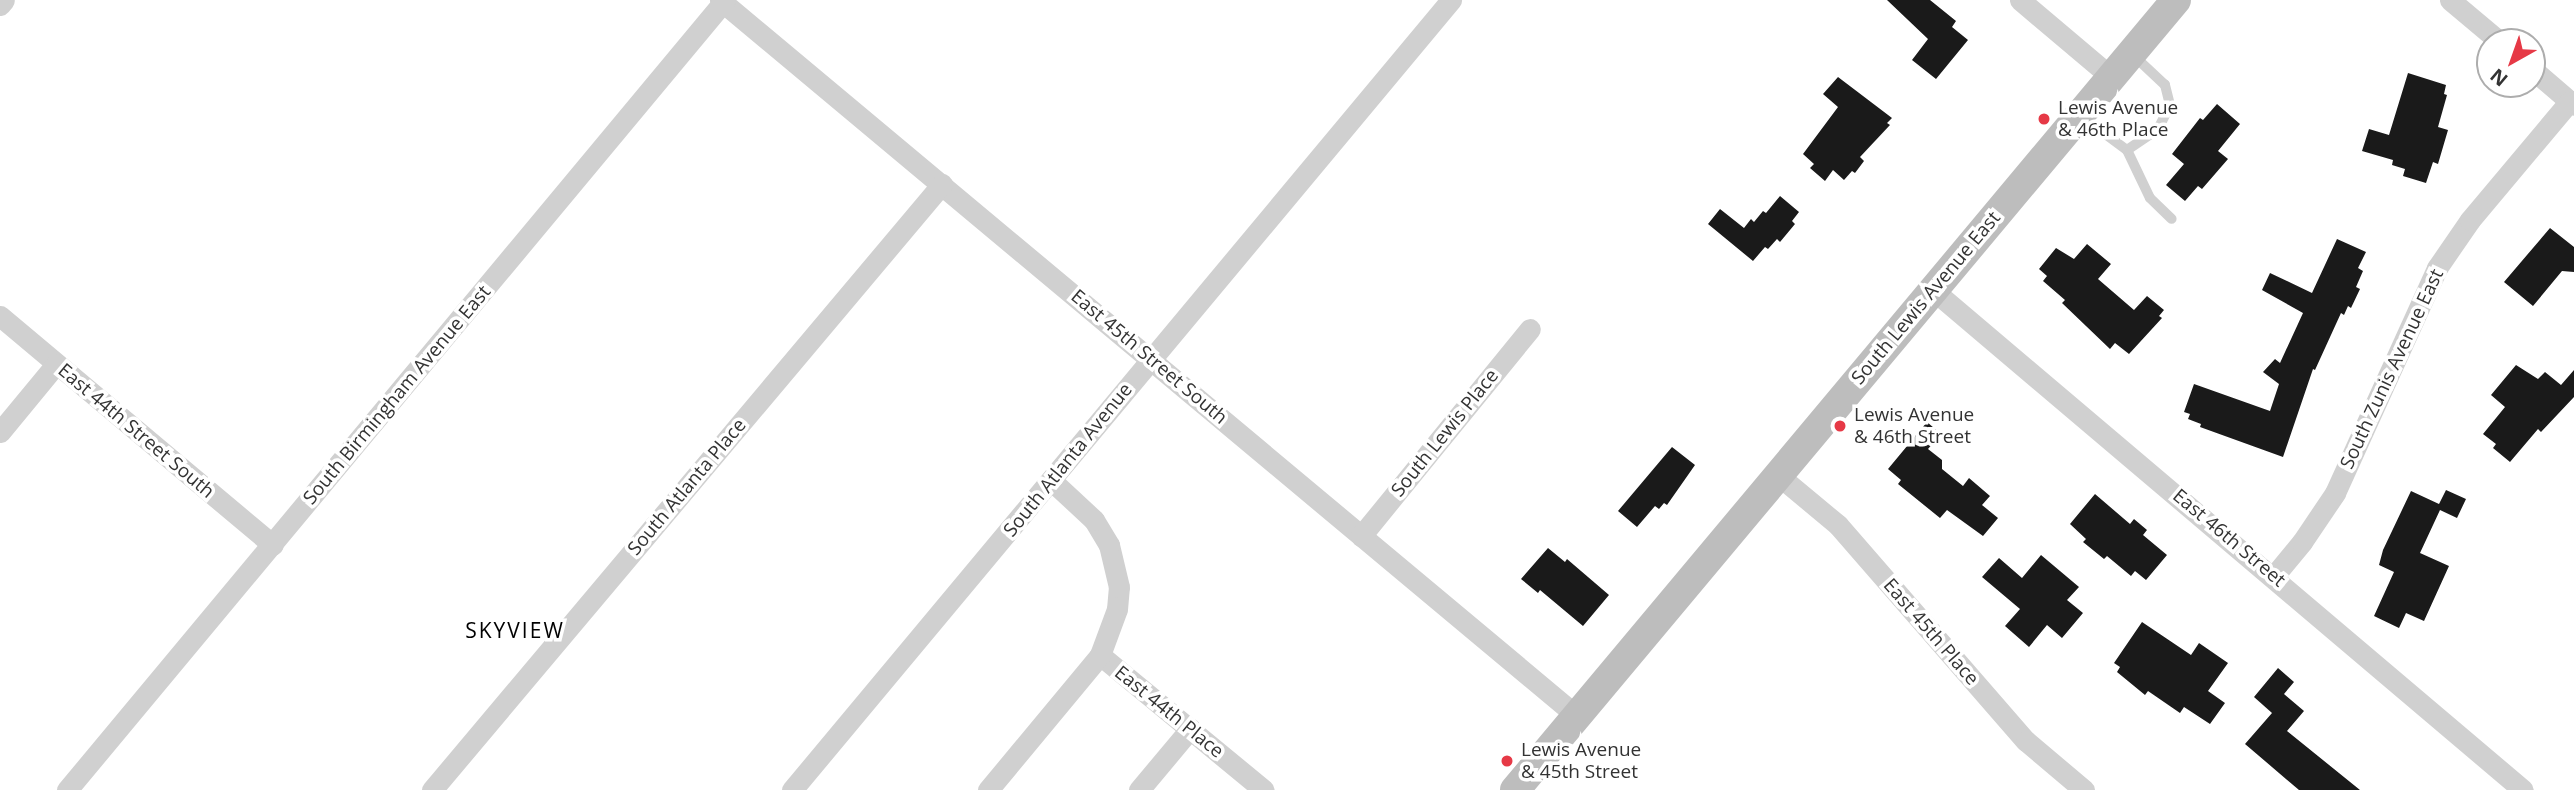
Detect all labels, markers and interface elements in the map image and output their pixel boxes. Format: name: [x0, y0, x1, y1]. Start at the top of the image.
north arrow: [2476, 28, 2546, 98]
text: N: [2485, 63, 2513, 92]
place label: Lewis Avenue & 46th Place: [2058, 97, 2178, 141]
marker: Lewis Avenue & 46th Place: [2036, 111, 2052, 127]
street label: South Lewis Avenue East: [1847, 207, 2005, 389]
street label: South Zunis Avenue East: [2336, 265, 2448, 473]
street label: South Birmingham Avenue East: [299, 281, 495, 509]
street label: East 45th Street South: [1066, 285, 1232, 429]
street label: East 44th Street South: [53, 359, 219, 503]
street label: South Lewis Place: [1387, 365, 1503, 501]
street label: South Atlanta Avenue: [999, 379, 1137, 541]
place label: Lewis Avenue & 46th Street: [1854, 404, 1974, 448]
street label: South Atlanta Place: [623, 414, 751, 560]
marker: Lewis Avenue & 46th Street: [1832, 418, 1848, 434]
street label: East 46th Street: [2168, 484, 2290, 592]
street label: East 45th Place: [1879, 574, 1983, 690]
district label: SKYVIEW: [466, 617, 564, 643]
street label: East 44th Place: [1110, 661, 1228, 763]
place label: Lewis Avenue & 45th Street: [1521, 739, 1641, 783]
marker: Lewis Avenue & 45th Street: [1499, 753, 1515, 769]

